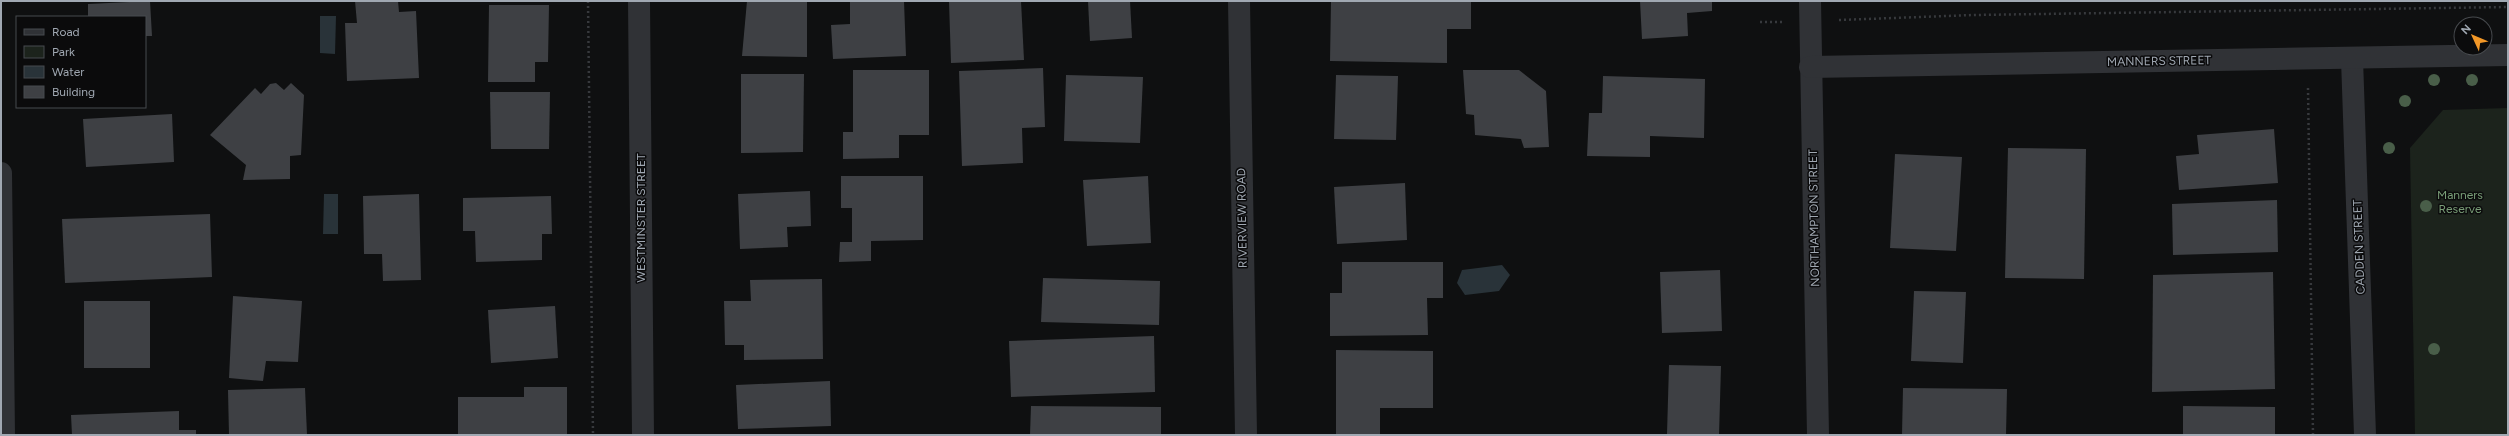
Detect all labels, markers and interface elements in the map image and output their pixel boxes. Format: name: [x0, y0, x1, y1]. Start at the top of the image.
legend: [16, 16, 146, 108]
north arrow: [2453, 16, 2493, 56]
text: N: [2459, 22, 2474, 37]
text: Road: [52, 25, 80, 39]
text: Park: [52, 45, 75, 59]
street label: MANNERS STREET: [2107, 53, 2212, 69]
text: Water: [52, 65, 84, 79]
text: Building: [52, 85, 95, 99]
street label: NORTHAMPTON STREET: [1806, 149, 1822, 287]
street label: WESTMINSTER STREET: [634, 153, 648, 283]
street label: RIVERVIEW ROAD: [1234, 168, 1250, 268]
park label: Manners Reserve: [2437, 188, 2483, 216]
street label: CADDEN STREET: [2350, 199, 2368, 295]

